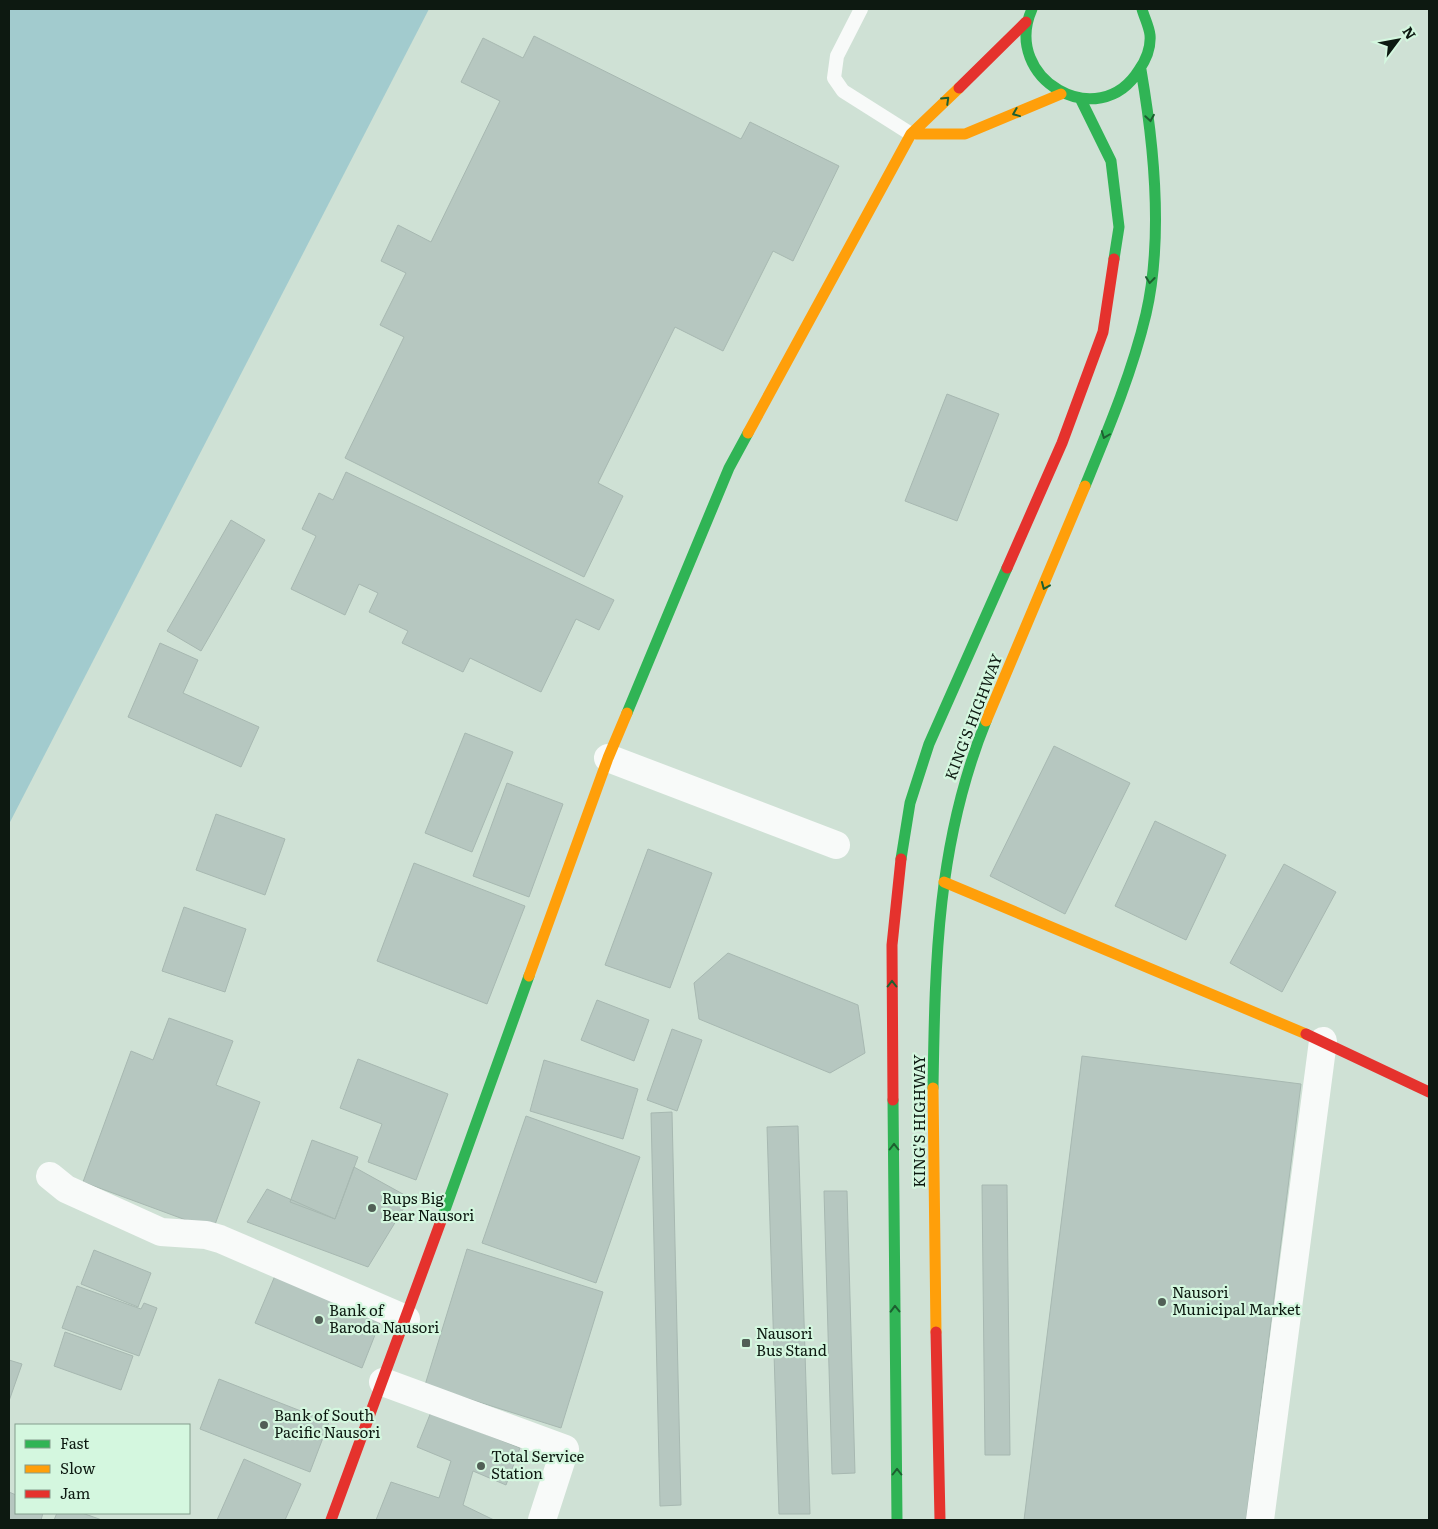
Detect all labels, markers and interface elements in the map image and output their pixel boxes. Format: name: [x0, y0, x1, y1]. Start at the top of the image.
north arrow: [1373, 15, 1423, 65]
text: N: [1398, 22, 1422, 43]
one-way arrow: [940, 97, 949, 106]
one-way arrow: [1012, 107, 1021, 117]
one-way arrow: [1144, 113, 1154, 122]
one-way arrow: [1145, 276, 1156, 284]
one-way arrow: [1101, 430, 1111, 439]
one-way arrow: [1040, 581, 1051, 590]
street label: KING'S HIGHWAY: [938, 650, 1007, 783]
one-way arrow: [887, 980, 897, 988]
street label: KING'S HIGHWAY: [907, 1054, 930, 1188]
one-way arrow: [889, 1142, 899, 1150]
place label: Rups Big Bear Nausori: [382, 1186, 474, 1226]
marker: Rups Big Bear Nausori: [366, 1202, 378, 1214]
place label: Nausori Municipal Market: [1172, 1280, 1301, 1320]
marker: Nausori Municipal Market: [1156, 1296, 1168, 1308]
place label: Bank of Baroda Nausori: [329, 1298, 439, 1338]
one-way arrow: [890, 1305, 900, 1312]
marker: Bank of Baroda Nausori: [313, 1314, 325, 1326]
place label: Nausori Bus Stand: [756, 1321, 827, 1361]
marker: Nausori Bus Stand: [740, 1337, 752, 1349]
place label: Bank of South Pacific Nausori: [274, 1403, 380, 1443]
marker: Bank of South Pacific Nausori: [258, 1419, 270, 1431]
legend: [15, 1424, 190, 1514]
text: Fast: [60, 1431, 89, 1454]
place label: Total Service Station: [491, 1444, 585, 1484]
text: Slow: [60, 1456, 95, 1479]
marker: Total Service Station: [475, 1460, 487, 1472]
one-way arrow: [892, 1467, 902, 1475]
text: Jam: [60, 1481, 91, 1504]

